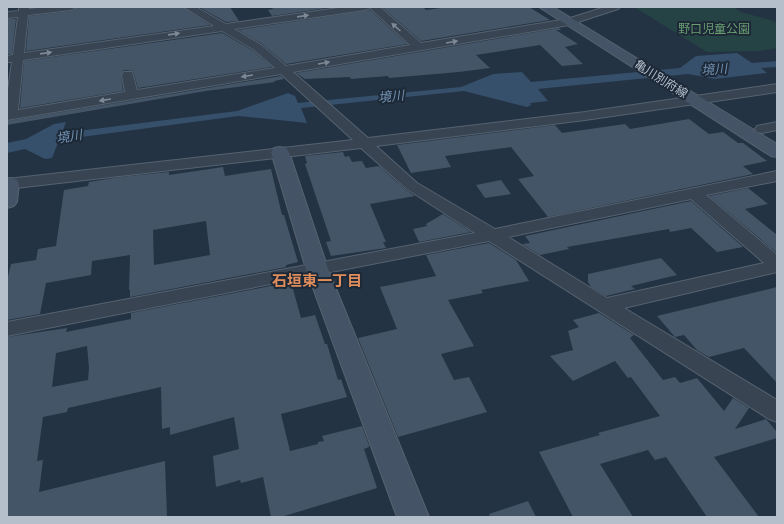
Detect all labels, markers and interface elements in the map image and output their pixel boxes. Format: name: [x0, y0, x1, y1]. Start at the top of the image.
one-way arrow: [297, 13, 309, 19]
park label: 野口児童公園: [678, 22, 750, 37]
one-way arrow: [392, 23, 401, 32]
one-way arrow: [168, 31, 180, 37]
one-way arrow: [446, 39, 458, 45]
one-way arrow: [40, 50, 52, 56]
street label: 亀川別府線: [631, 57, 690, 102]
one-way arrow: [318, 60, 330, 66]
water label: 境川: [700, 61, 730, 79]
one-way arrow: [241, 73, 253, 79]
water label: 境川: [377, 87, 407, 106]
one-way arrow: [99, 97, 111, 103]
water label: 境川: [55, 127, 85, 147]
district label: 石垣東一丁目: [272, 272, 362, 290]

